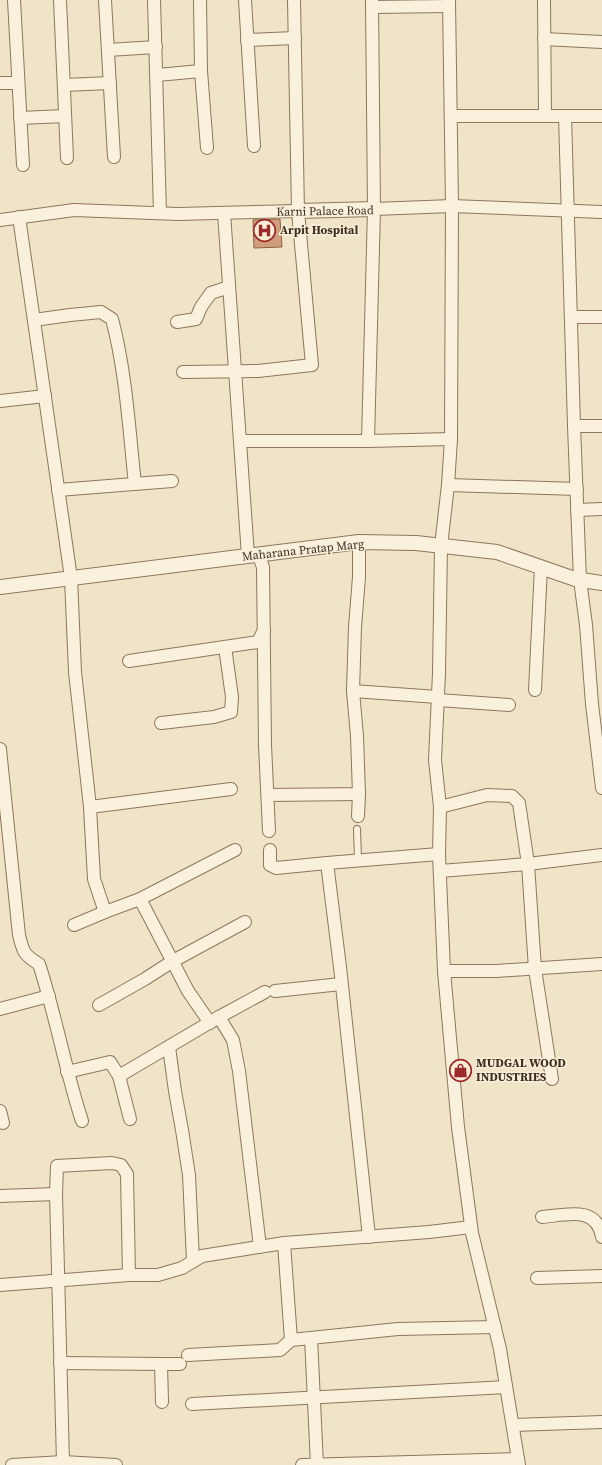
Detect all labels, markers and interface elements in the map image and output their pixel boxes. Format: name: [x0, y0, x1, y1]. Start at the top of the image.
street label: Karni Palace Road: [276, 202, 374, 220]
hospital icon: Arpit Hospital: [252, 217, 278, 243]
place label: Arpit Hospital: [280, 222, 358, 238]
street label: Maharana Pratap Marg: [241, 536, 365, 564]
place label: MUDGAL WOOD INDUSTRIES: [476, 1055, 566, 1085]
shop icon: MUDGAL WOOD INDUSTRIES: [448, 1057, 474, 1083]

